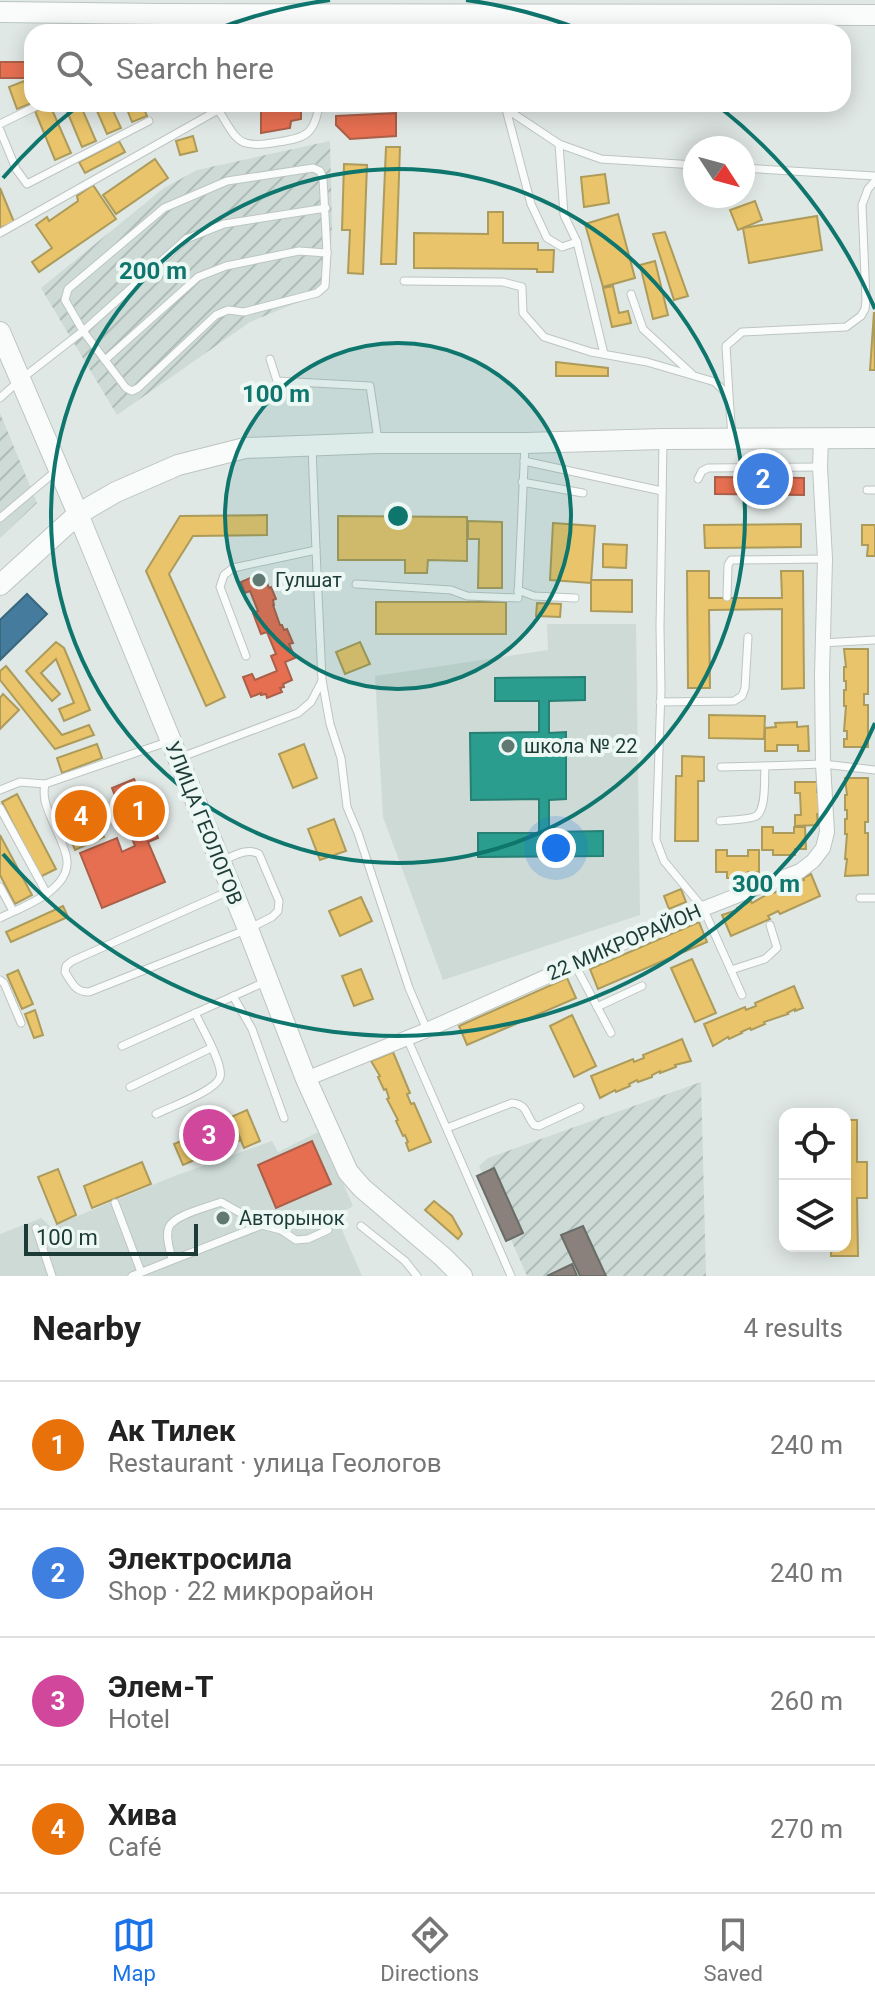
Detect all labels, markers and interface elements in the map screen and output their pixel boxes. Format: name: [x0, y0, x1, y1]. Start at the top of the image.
search box: [24, 24, 851, 112]
icon: search: [52, 46, 96, 90]
text: Search here: [116, 51, 274, 86]
north arrow: [683, 136, 755, 208]
text: 200 m: [119, 257, 187, 285]
text: 100 m: [242, 380, 310, 408]
pin: 2: [737, 449, 789, 509]
centre of rings: [384, 502, 412, 530]
place label: Гулшат: [275, 568, 342, 592]
marker: Гулшат: [250, 571, 268, 589]
place label: школа № 22: [524, 734, 637, 758]
marker: школа № 22: [499, 737, 517, 755]
street label: УЛИЦА ГЕОЛОГОВ: [160, 738, 248, 908]
pin: 1: [113, 781, 165, 841]
pin: 4: [55, 786, 107, 846]
your location: [536, 828, 576, 868]
text: 300 m: [732, 870, 800, 898]
street label: 22 МИКРОРАЙОН: [543, 899, 705, 985]
pin: 3: [183, 1105, 235, 1165]
map controls: [779, 1108, 851, 1252]
button: locate: [779, 1108, 851, 1180]
button: layers: [779, 1180, 851, 1252]
place label: Авторынок: [239, 1206, 345, 1230]
marker: Авторынок: [214, 1209, 232, 1227]
scale bar: [24, 1220, 198, 1256]
text: 100 m: [36, 1225, 98, 1250]
text: Nearby: [32, 1308, 141, 1348]
text: 4 results: [744, 1313, 843, 1343]
text: Ак Тилек: [108, 1413, 236, 1448]
text: 1: [51, 1430, 65, 1460]
text: 240 m: [770, 1430, 843, 1460]
text: Restaurant · улица Геологов: [108, 1448, 442, 1478]
text: Электросила: [108, 1541, 292, 1576]
text: 2: [51, 1558, 65, 1588]
text: 240 m: [770, 1558, 843, 1588]
text: Shop · 22 микрорайон: [108, 1576, 374, 1606]
text: Элем-Т: [108, 1669, 214, 1704]
text: 3: [51, 1686, 65, 1716]
text: 260 m: [770, 1686, 843, 1716]
text: Hotel: [108, 1704, 170, 1734]
text: Хива: [108, 1797, 177, 1832]
text: 4: [51, 1814, 65, 1844]
text: 270 m: [770, 1814, 843, 1844]
text: Café: [108, 1832, 162, 1862]
tab: Map: [112, 1913, 156, 1986]
tab: Directions: [380, 1913, 479, 1986]
tab: Saved: [703, 1913, 763, 1986]

